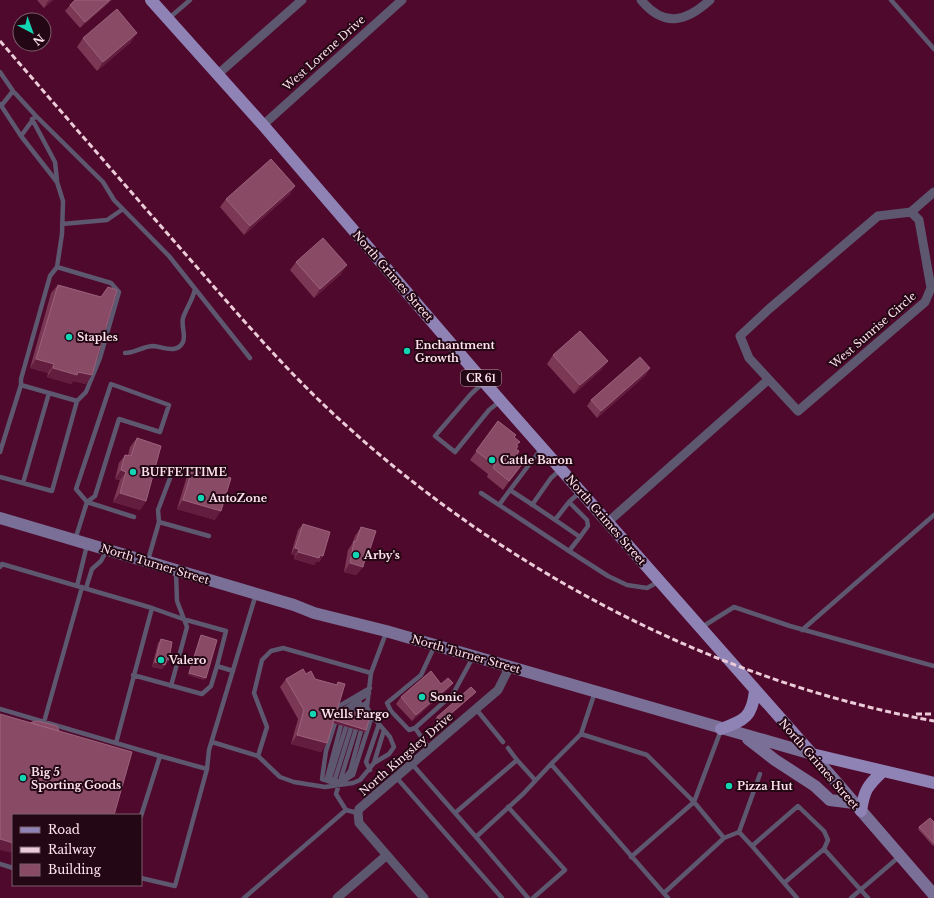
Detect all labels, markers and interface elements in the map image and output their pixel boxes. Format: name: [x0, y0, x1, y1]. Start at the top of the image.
north arrow: [12, 12, 52, 52]
street label: West Lorene Drive: [279, 12, 368, 94]
text: N: [30, 31, 47, 49]
street label: North Grimes Street: [350, 228, 436, 325]
street label: West Sunrise Circle: [826, 289, 919, 372]
place label: Staples: [77, 330, 118, 344]
marker: Staples: [64, 332, 74, 342]
place label: Enchantment Growth: [415, 338, 496, 365]
marker: Enchantment Growth: [402, 346, 412, 356]
road number: CR 61: [461, 370, 501, 386]
place label: Cattle Baron: [500, 453, 573, 467]
marker: Cattle Baron: [487, 455, 497, 465]
place label: BUFFETTIME: [141, 465, 227, 479]
marker: BUFFETTIME: [128, 467, 138, 477]
street label: North Grimes Street: [563, 472, 649, 569]
place label: AutoZone: [208, 491, 268, 505]
marker: AutoZone: [196, 493, 206, 503]
street label: North Turner Street: [99, 541, 212, 587]
place label: Arby's: [363, 548, 400, 562]
marker: Arby's: [351, 550, 361, 560]
street label: North Turner Street: [410, 632, 523, 676]
place label: Valero: [168, 653, 206, 667]
marker: Valero: [156, 655, 166, 665]
place label: Sonic: [430, 690, 463, 704]
marker: Sonic: [417, 692, 427, 702]
place label: Wells Fargo: [320, 707, 389, 721]
marker: Wells Fargo: [308, 709, 318, 719]
street label: North Kingsley Drive: [356, 710, 456, 798]
street label: North Grimes Street: [776, 716, 862, 813]
place label: Big 5 Sporting Goods: [31, 765, 121, 792]
marker: Big 5 Sporting Goods: [18, 773, 28, 783]
place label: Pizza Hut: [737, 779, 794, 793]
marker: Pizza Hut: [724, 781, 734, 791]
legend: [12, 814, 142, 886]
text: Road: [48, 822, 80, 837]
text: Railway: [48, 842, 97, 857]
text: Building: [48, 862, 102, 877]

